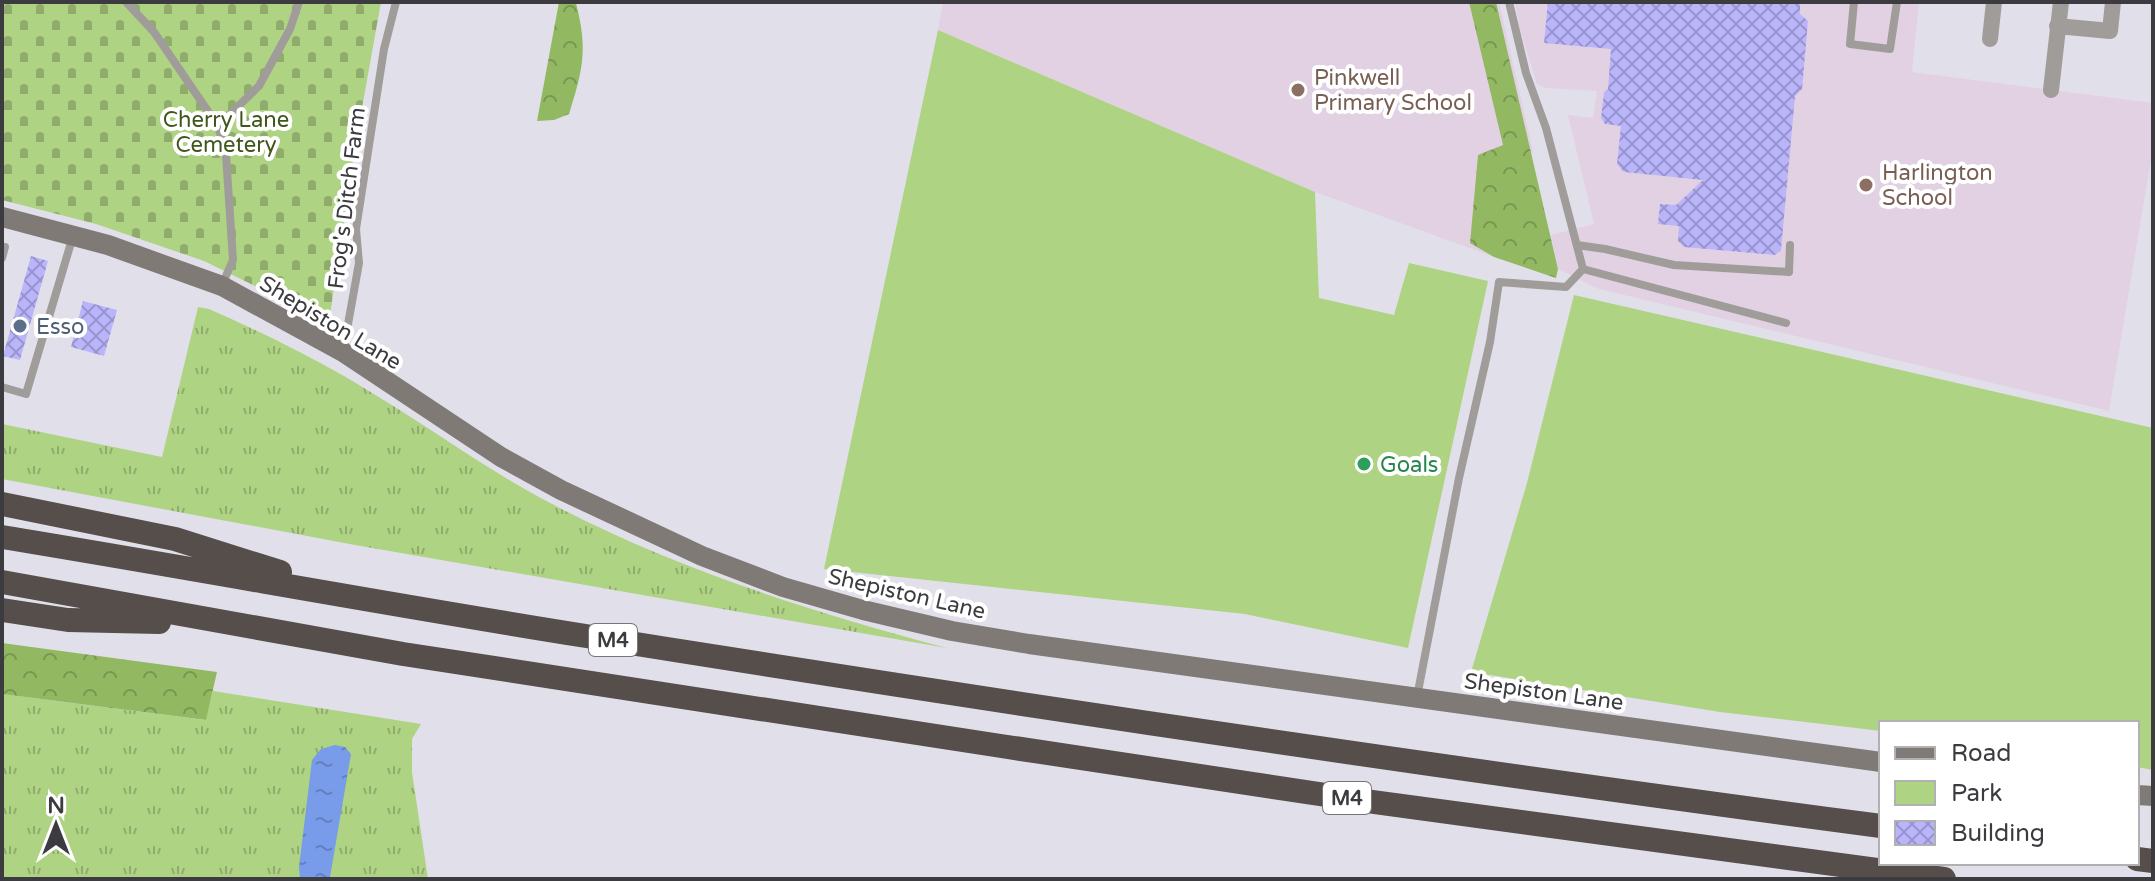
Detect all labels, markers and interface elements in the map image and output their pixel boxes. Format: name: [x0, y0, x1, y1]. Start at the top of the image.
place label: Pinkwell Primary School: [1314, 65, 1472, 116]
marker: Pinkwell Primary School: [1289, 81, 1307, 99]
street label: Frog's Ditch Farm: [323, 106, 371, 290]
park label: Cherry Lane Cemetery: [163, 107, 289, 158]
place label: Harlington School: [1882, 160, 1993, 211]
marker: Harlington School: [1857, 176, 1875, 194]
street label: Shepiston Lane: [255, 270, 406, 375]
place label: Esso: [36, 314, 84, 340]
marker: Esso: [11, 317, 29, 335]
place label: Goals: [1380, 452, 1438, 478]
marker: Goals: [1355, 455, 1373, 473]
street label: Shepiston Lane: [826, 563, 988, 625]
road number: M4: [589, 624, 637, 656]
street label: Shepiston Lane: [1462, 668, 1625, 716]
legend: [1879, 721, 2139, 865]
text: Road: [1951, 739, 2011, 768]
text: Park: [1951, 779, 2002, 808]
road number: M4: [1323, 782, 1371, 814]
north arrow: [16, 785, 96, 865]
text: N: [47, 793, 65, 819]
text: Building: [1951, 819, 2045, 848]

